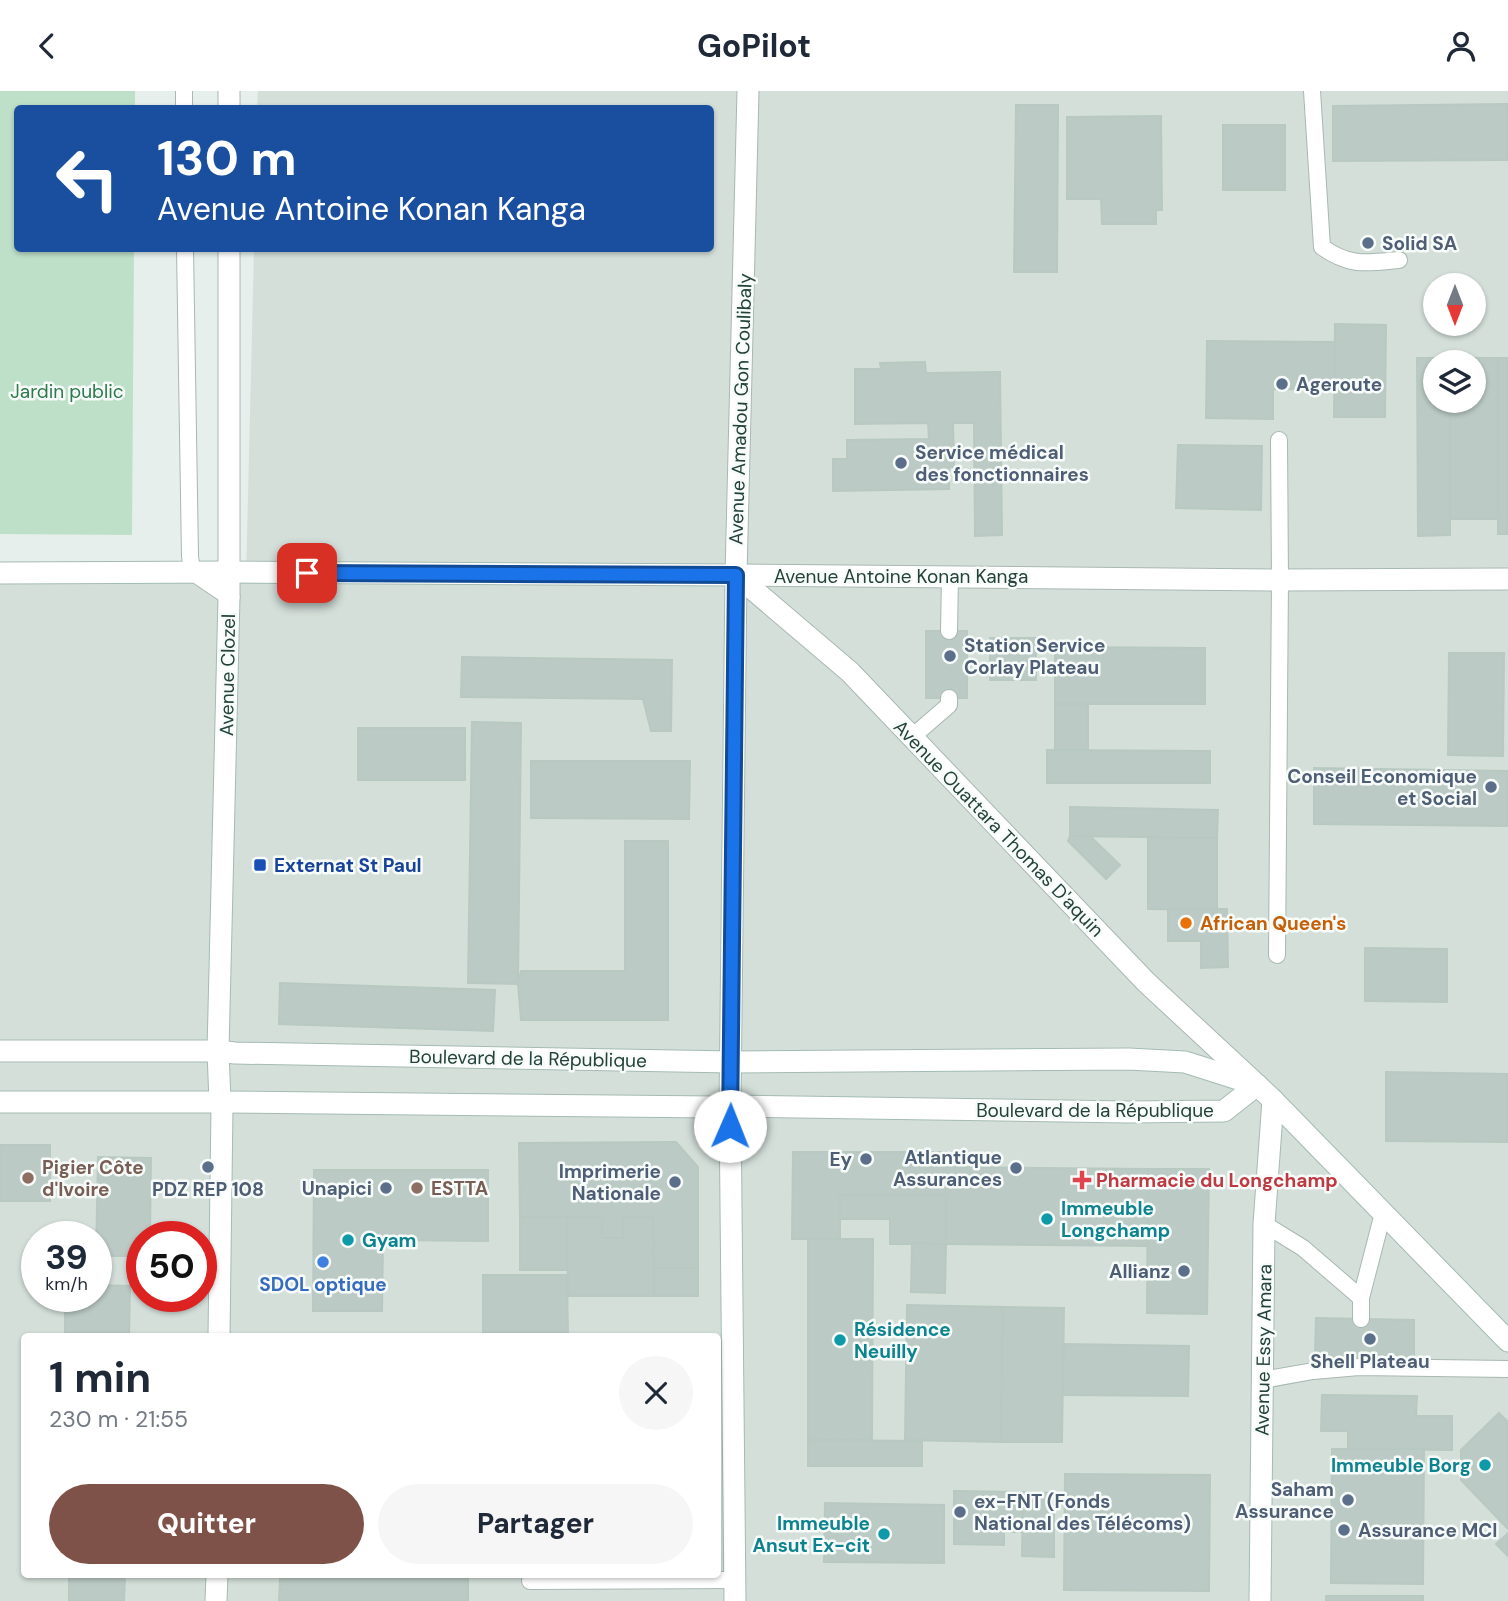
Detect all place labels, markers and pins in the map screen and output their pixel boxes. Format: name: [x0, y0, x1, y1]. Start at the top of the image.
place label: Solid SA: [1382, 231, 1458, 256]
marker: Solid SA: [1360, 235, 1376, 251]
place label: Ageroute: [1296, 372, 1382, 397]
marker: Ageroute: [1274, 376, 1290, 392]
place label: Service médical des fonctionnaires: [915, 440, 1089, 487]
marker: Service médical des fonctionnaires: [893, 455, 909, 471]
pin: [277, 543, 337, 603]
place label: Station Service Corlay Plateau: [964, 633, 1106, 680]
marker: Station Service Corlay Plateau: [942, 648, 958, 664]
place label: Conseil Economique et Social: [1287, 764, 1477, 811]
marker: Conseil Economique et Social: [1483, 779, 1499, 795]
place label: Externat St Paul: [274, 853, 422, 878]
marker: Externat St Paul: [252, 857, 268, 873]
place label: African Queen's: [1200, 911, 1346, 936]
marker: African Queen's: [1178, 915, 1194, 931]
place label: Atlantique Assurances: [893, 1145, 1002, 1192]
place label: Ey: [829, 1147, 853, 1172]
marker: Ey: [858, 1151, 874, 1167]
place label: Pigier Côte d'Ivoire: [42, 1155, 144, 1202]
marker: PDZ REP 108: [200, 1159, 216, 1175]
place label: Imprimerie Nationale: [559, 1159, 661, 1206]
marker: Atlantique Assurances: [1008, 1160, 1024, 1176]
place label: Pharmacie du Longchamp: [1096, 1168, 1338, 1193]
marker: Pigier Côte d'Ivoire: [20, 1170, 36, 1186]
marker: Pharmacie du Longchamp: [1074, 1172, 1090, 1188]
marker: Imprimerie Nationale: [667, 1174, 683, 1190]
place label: Unapici: [302, 1176, 372, 1201]
place label: ESTTA: [431, 1176, 489, 1201]
place label: PDZ REP 108: [152, 1177, 264, 1202]
marker: Unapici: [378, 1180, 394, 1196]
marker: ESTTA: [409, 1180, 425, 1196]
place label: Immeuble Longchamp: [1061, 1196, 1170, 1243]
marker: Immeuble Longchamp: [1039, 1211, 1055, 1227]
place label: Gyam: [362, 1228, 417, 1253]
marker: Gyam: [340, 1232, 356, 1248]
marker: SDOL optique: [315, 1254, 331, 1270]
place label: Allianz: [1109, 1259, 1170, 1284]
marker: Allianz: [1176, 1263, 1192, 1279]
place label: SDOL optique: [259, 1272, 387, 1297]
place label: Résidence Neuilly: [854, 1317, 951, 1364]
marker: Shell Plateau: [1362, 1331, 1378, 1347]
marker: Résidence Neuilly: [832, 1332, 848, 1348]
place label: Shell Plateau: [1310, 1349, 1430, 1374]
place label: Immeuble Borg: [1331, 1453, 1471, 1478]
marker: Immeuble Borg: [1477, 1457, 1493, 1473]
place label: Saham Assurance: [1235, 1477, 1334, 1524]
place label: ex-FNT (Fonds National des Télécoms): [974, 1489, 1191, 1536]
marker: Saham Assurance: [1340, 1492, 1356, 1508]
marker: ex-FNT (Fonds National des Télécoms): [952, 1504, 968, 1520]
place label: Immeuble Ansut Ex-cit: [752, 1511, 870, 1558]
place label: Assurance MCI: [1358, 1518, 1497, 1543]
marker: Assurance MCI: [1336, 1522, 1352, 1538]
marker: Immeuble Ansut Ex-cit: [876, 1526, 892, 1542]

